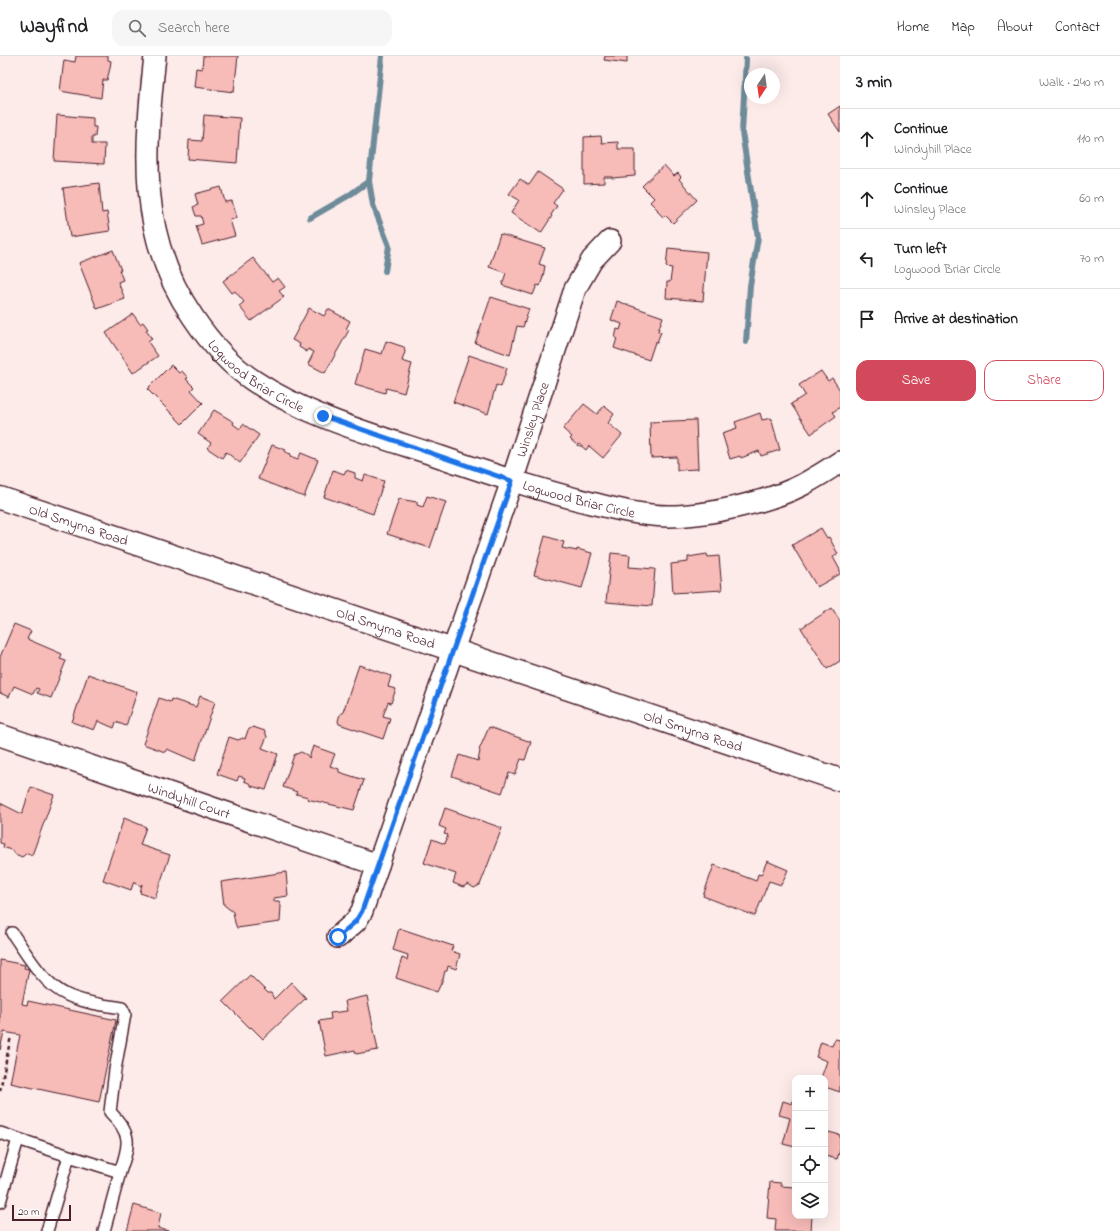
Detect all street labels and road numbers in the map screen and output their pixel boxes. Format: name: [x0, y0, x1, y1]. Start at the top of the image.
street label: Logwood Briar Circle: [202, 335, 308, 419]
street label: Winsley Place: [512, 379, 556, 460]
street label: Logwood Briar Circle: [520, 475, 637, 525]
street label: Old Smyrna Road: [26, 499, 131, 552]
street label: Old Smyrna Road: [333, 603, 438, 655]
street label: Old Smyrna Road: [640, 706, 745, 759]
street label: Windyhill Court: [145, 778, 233, 825]

